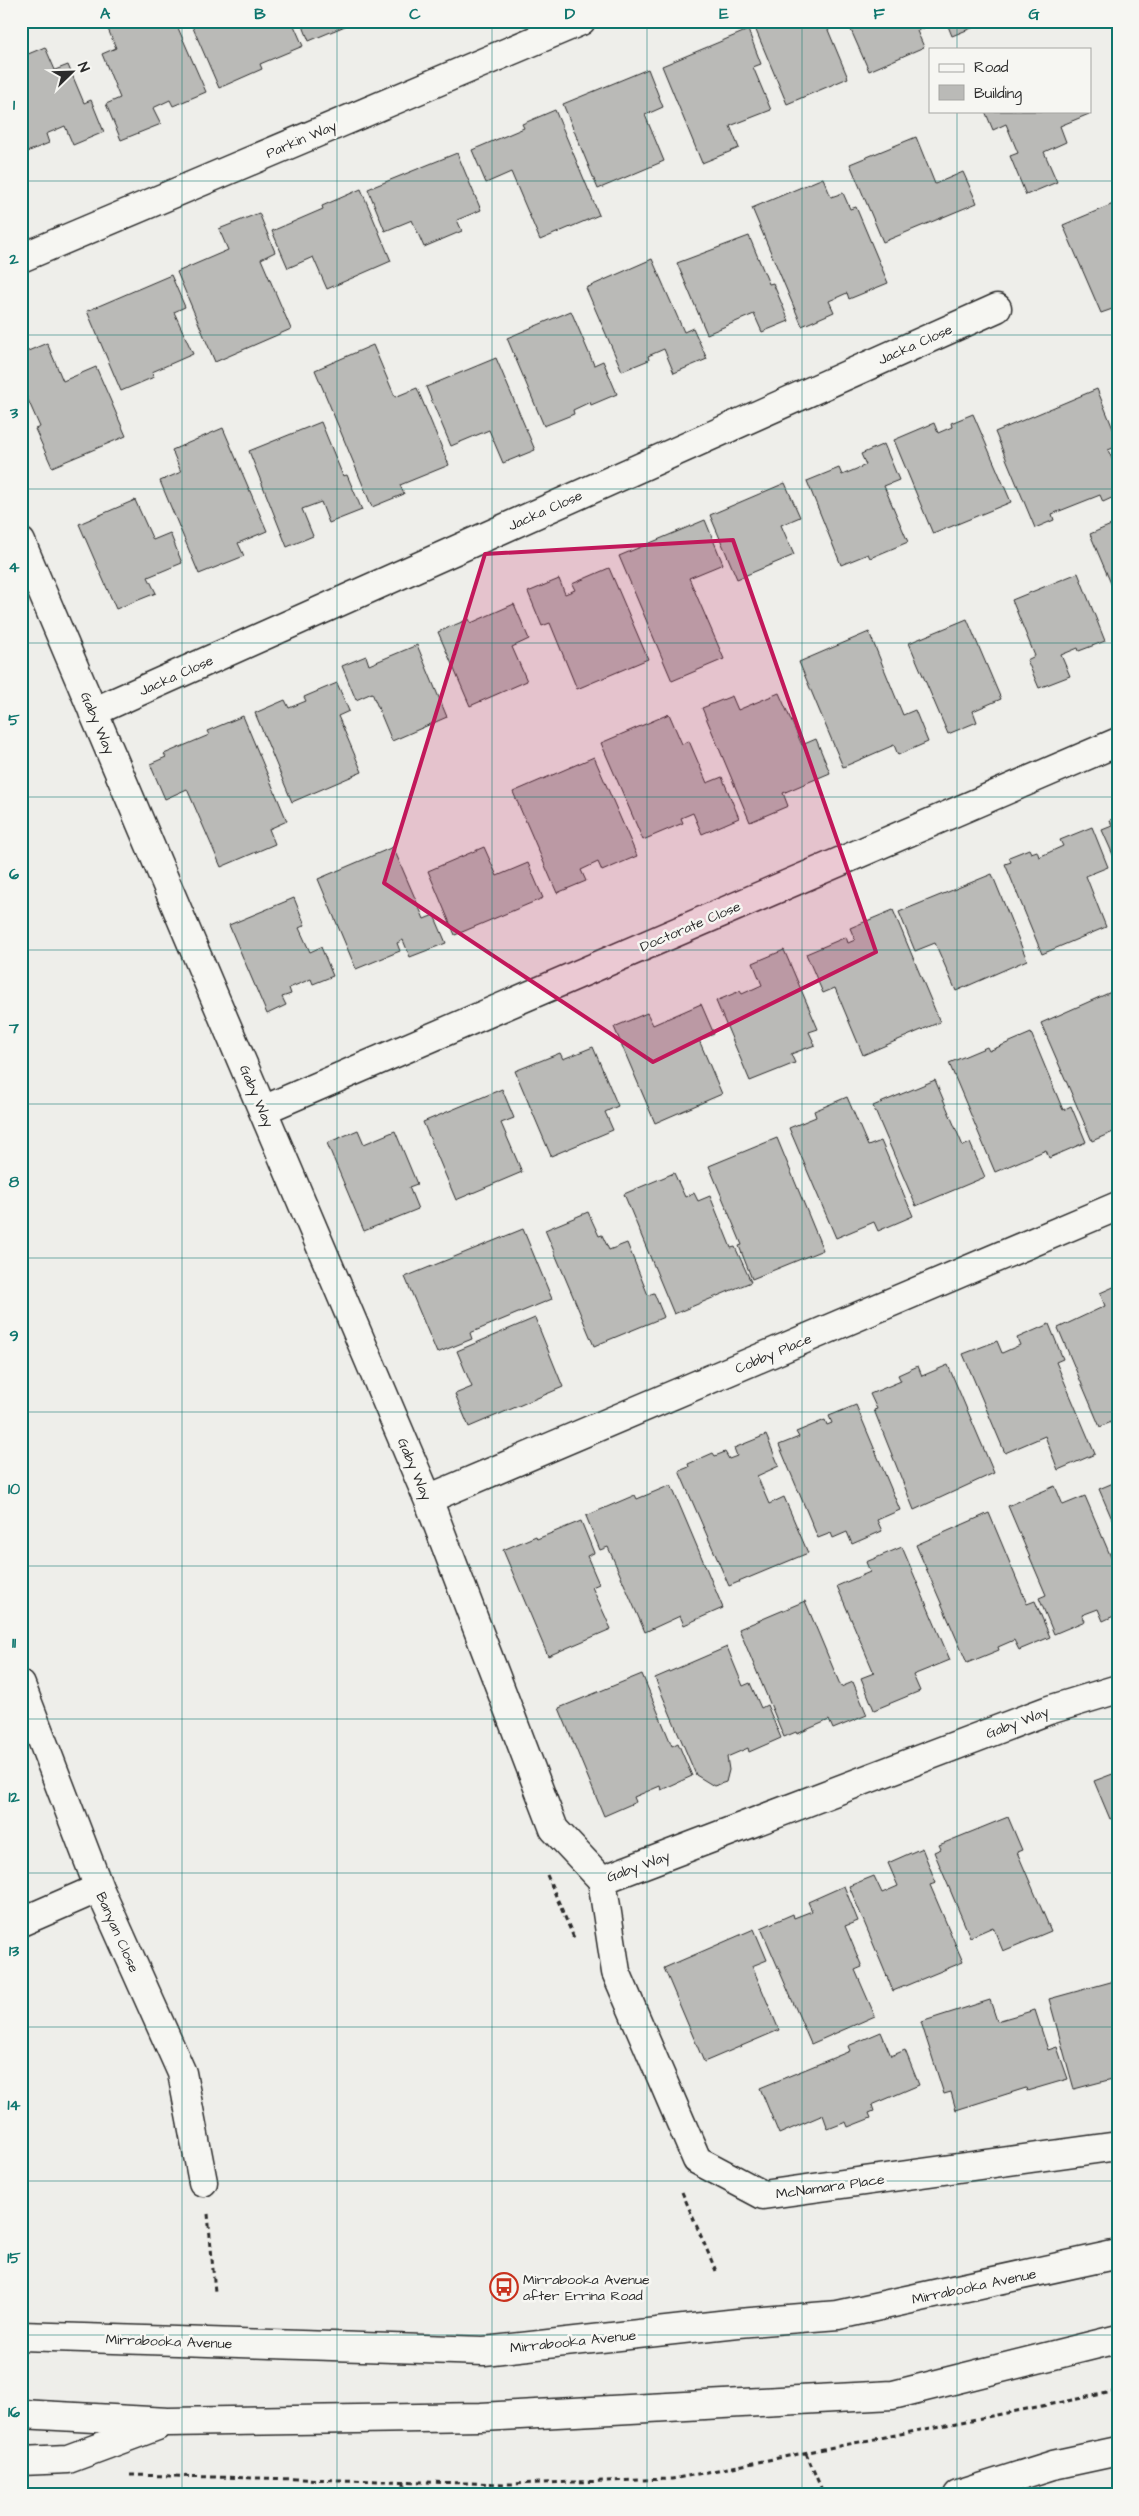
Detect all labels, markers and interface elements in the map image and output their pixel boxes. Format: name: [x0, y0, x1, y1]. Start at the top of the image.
text: A: [100, 3, 111, 25]
text: B: [254, 3, 266, 25]
text: C: [409, 3, 421, 25]
text: D: [565, 3, 576, 25]
text: E: [719, 3, 729, 25]
text: F: [873, 3, 885, 25]
text: G: [1028, 3, 1040, 25]
north arrow: [48, 48, 98, 98]
legend: [929, 48, 1092, 112]
text: Road: [974, 57, 1009, 78]
text: N: [72, 59, 94, 75]
text: Building: [974, 83, 1022, 105]
text: 1: [13, 94, 16, 116]
street label: Parkin Way: [263, 116, 340, 164]
text: 2: [8, 248, 19, 270]
street label: Jacka Close: [875, 319, 956, 370]
text: 3: [9, 402, 19, 424]
street label: Jacka Close: [505, 485, 586, 536]
text: 4: [9, 556, 20, 578]
street label: Jacka Close: [136, 650, 217, 701]
street label: Gaby Way: [75, 689, 119, 758]
text: 5: [8, 709, 20, 731]
text: 6: [9, 863, 19, 885]
street label: Doctorate Close: [637, 897, 744, 957]
text: 7: [8, 1017, 19, 1039]
street label: Gaby Way: [234, 1062, 278, 1131]
text: 8: [9, 1171, 20, 1193]
text: 9: [9, 1325, 19, 1347]
street label: Cobby Place: [732, 1329, 815, 1379]
street label: Gaby Way: [392, 1435, 436, 1504]
text: 10: [8, 1478, 20, 1500]
text: 11: [12, 1632, 17, 1654]
street label: Gaby Way: [983, 1702, 1052, 1744]
text: 12: [8, 1786, 20, 1808]
street label: Gaby Way: [604, 1846, 673, 1888]
street label: Banyan Close: [90, 1889, 144, 1976]
text: 13: [9, 1940, 20, 1962]
text: 14: [8, 2094, 21, 2116]
street label: McNamara Place: [775, 2169, 886, 2205]
text: 15: [7, 2247, 21, 2269]
street label: Mirrabooka Avenue: [910, 2264, 1039, 2310]
place label: Mirrabooka Avenue after Errina Road: [523, 2270, 650, 2306]
bus stop icon: Mirrabooka Avenue after Errina Road: [489, 2272, 519, 2302]
street label: Mirrabooka Avenue: [509, 2325, 638, 2359]
street label: Mirrabooka Avenue: [105, 2330, 233, 2354]
text: 16: [8, 2401, 20, 2423]

